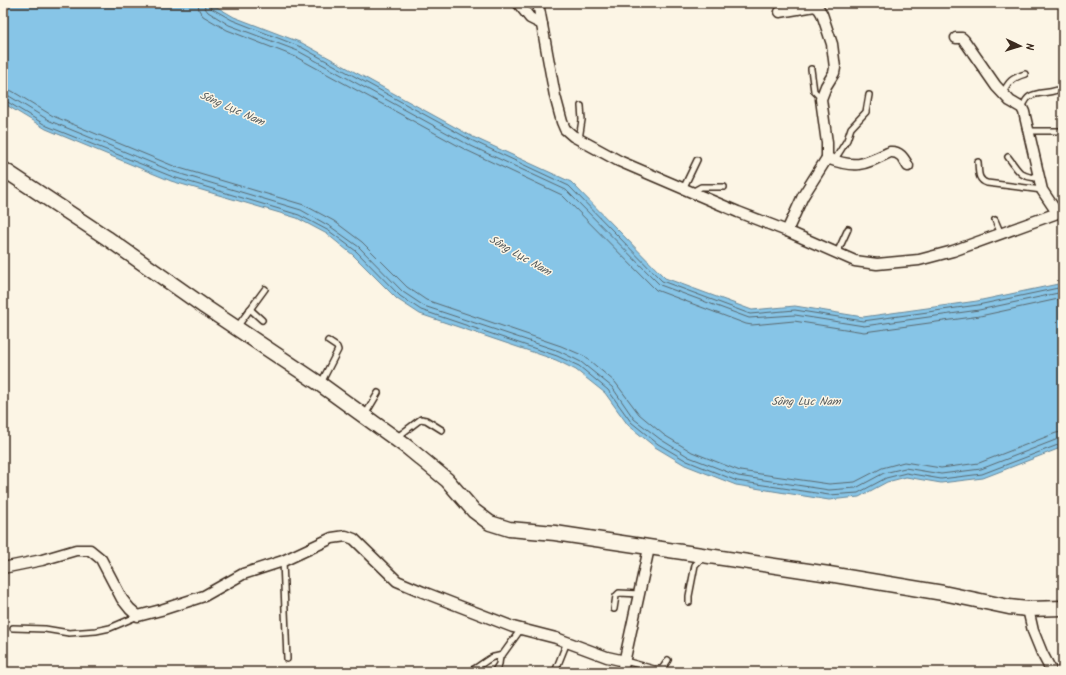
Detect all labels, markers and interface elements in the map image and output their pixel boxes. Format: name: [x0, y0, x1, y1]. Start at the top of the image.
north arrow: [1000, 26, 1040, 66]
text: N: [1020, 43, 1038, 51]
water label: Sông Lục Nam: [197, 87, 268, 132]
water label: Sông Lục Nam: [486, 231, 555, 282]
water label: Sông Lục Nam: [771, 393, 842, 411]

